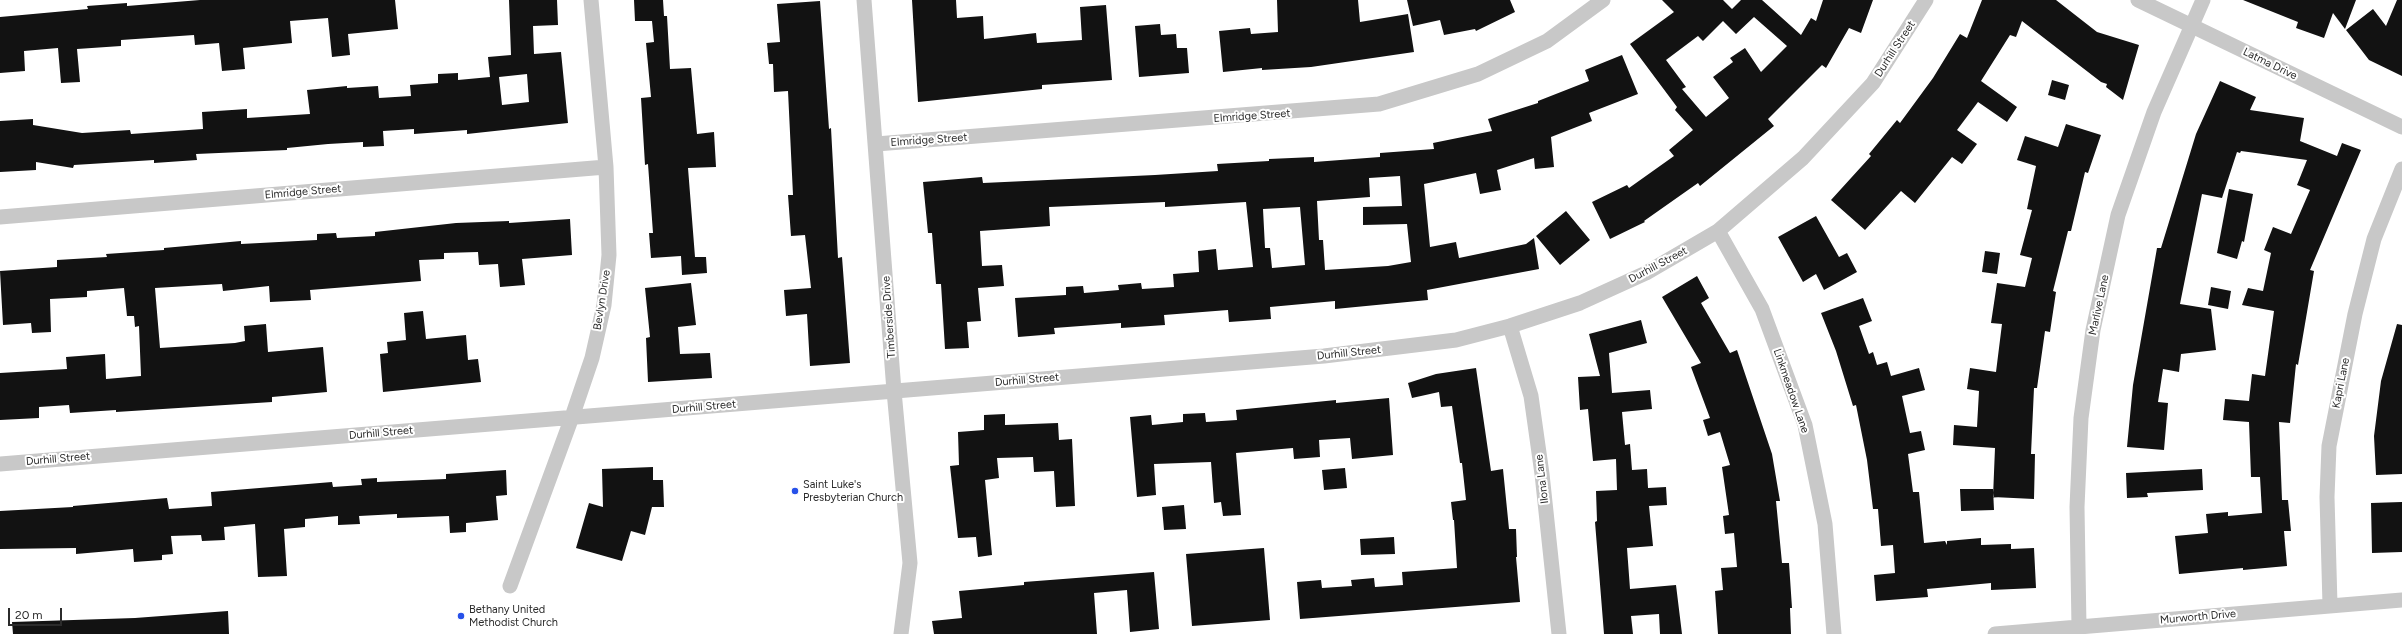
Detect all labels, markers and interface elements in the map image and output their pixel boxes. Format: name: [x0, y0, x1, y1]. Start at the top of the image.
street label: Durhill Street: [1872, 18, 1918, 80]
street label: Latma Drive: [2241, 45, 2299, 83]
street label: Elmridge Street: [1213, 107, 1291, 125]
street label: Elmridge Street: [890, 131, 968, 149]
street label: Elmridge Street: [264, 182, 342, 202]
street label: Durhill Street: [1626, 244, 1690, 286]
street label: Bevlyn Drive: [591, 269, 613, 331]
street label: Marlive Lane: [2086, 274, 2112, 336]
street label: Timberside Drive: [880, 275, 898, 359]
street label: Durhill Street: [1316, 343, 1382, 363]
street label: Linkmeadow Lane: [1770, 347, 1812, 435]
street label: Kapri Lane: [2330, 357, 2352, 409]
street label: Durhill Street: [994, 371, 1060, 389]
street label: Durhill Street: [671, 398, 737, 416]
street label: Durhill Street: [348, 424, 414, 442]
street label: Durhill Street: [25, 450, 91, 468]
street label: Ilona Lane: [1532, 454, 1552, 504]
place label: Saint Luke's Presbyterian Church: [803, 478, 903, 504]
marker: Saint Luke's Presbyterian Church: [790, 486, 800, 496]
scale bar: [10, 600, 64, 626]
place label: Bethany United Methodist Church: [469, 603, 558, 629]
street label: Murworth Drive: [2159, 607, 2237, 627]
text: 20 m: [15, 608, 43, 622]
marker: Bethany United Methodist Church: [456, 611, 466, 621]

